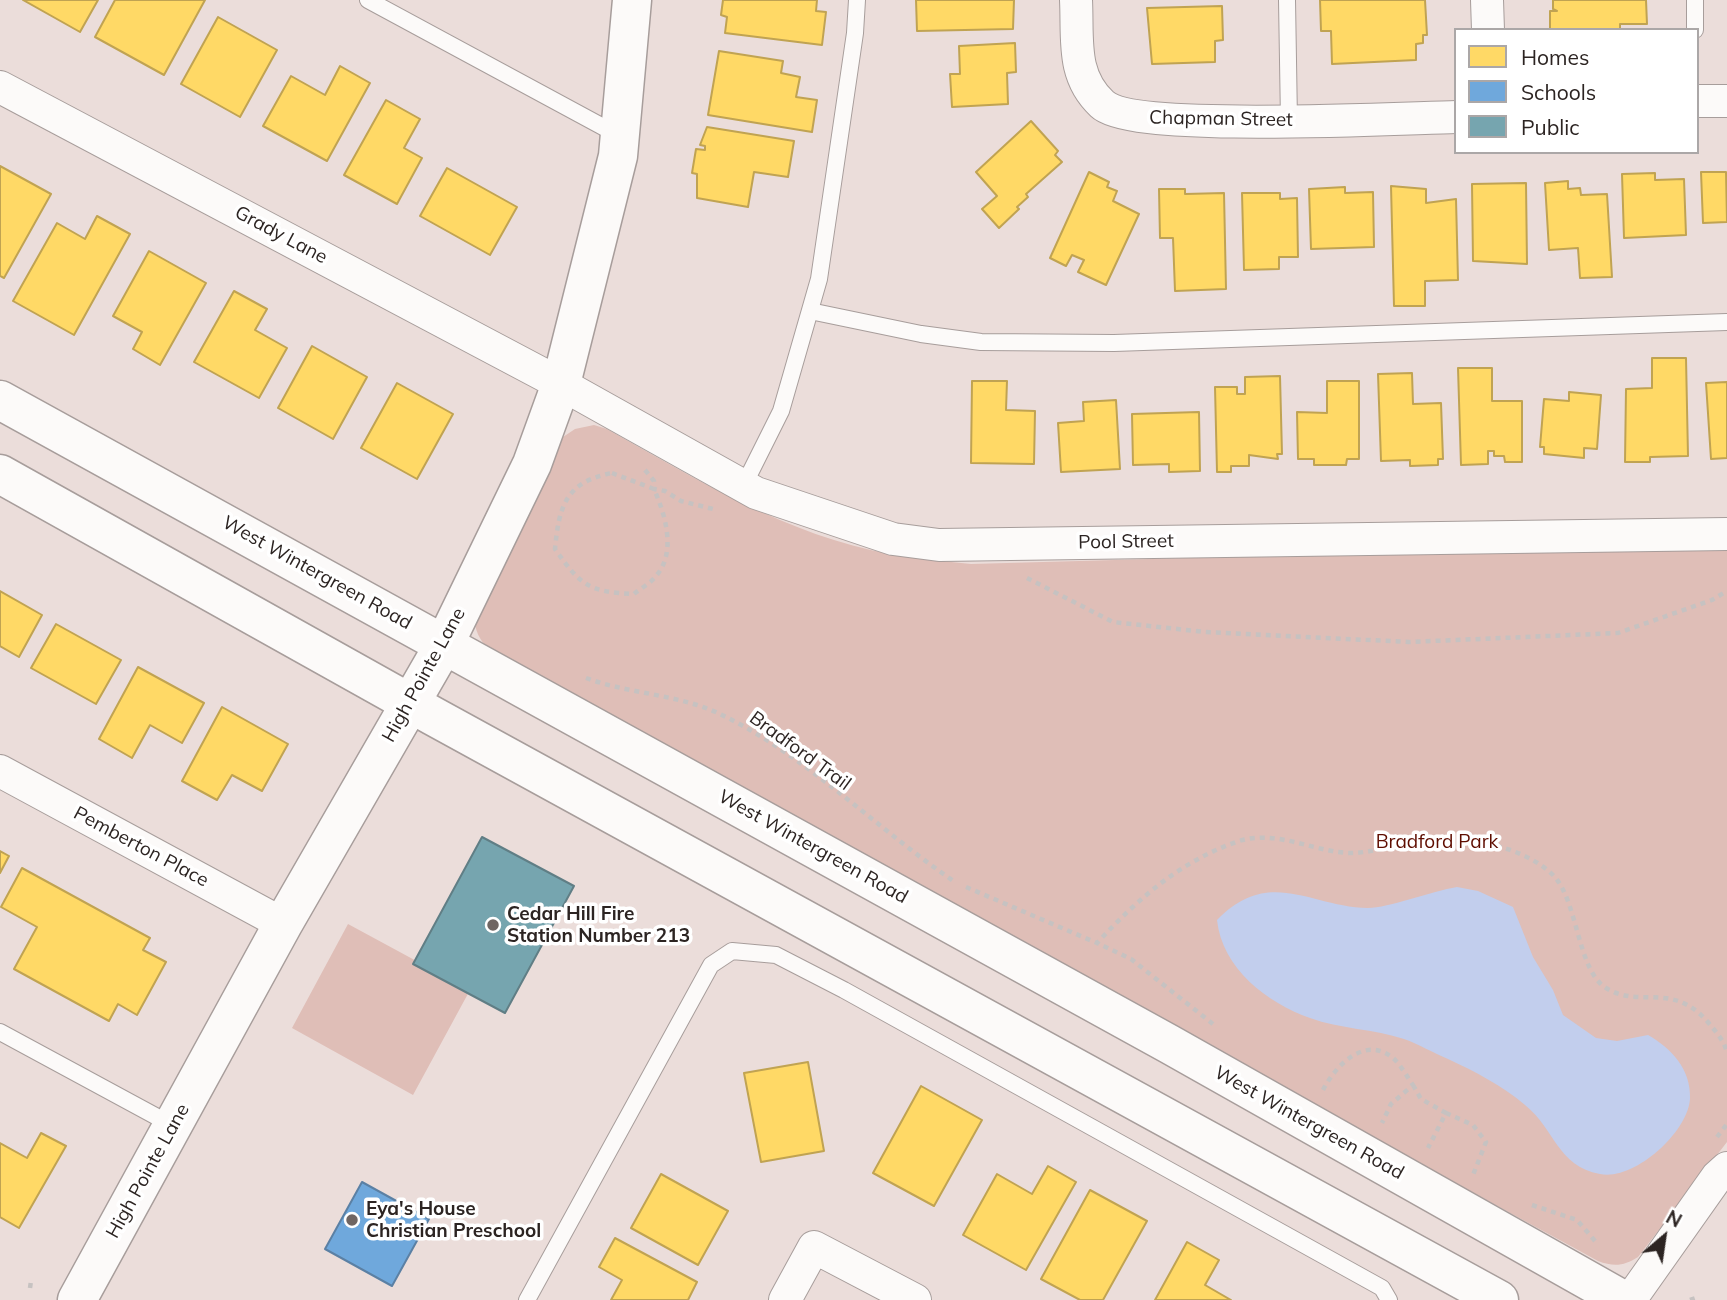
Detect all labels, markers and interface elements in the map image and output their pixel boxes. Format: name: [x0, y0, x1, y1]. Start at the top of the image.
legend: [1454, 28, 1699, 154]
text: Homes: [1521, 44, 1589, 70]
text: Schools: [1521, 79, 1596, 105]
street label: Chapman Street: [1149, 106, 1293, 132]
text: Public: [1521, 114, 1580, 140]
street label: Grady Lane: [231, 201, 331, 269]
street label: West Wintergreen Road: [218, 511, 416, 635]
street label: Pool Street: [1078, 530, 1174, 554]
street label: High Pointe Lane: [378, 604, 470, 746]
street label: Bradford Trail: [745, 707, 855, 795]
street label: West Wintergreen Road: [714, 785, 912, 909]
street label: Pemberton Place: [70, 802, 212, 892]
park label: Bradford Park: [1376, 831, 1498, 853]
place label: Cedar Hill Fire Station Number 213: [507, 903, 690, 947]
marker: Cedar Hill Fire Station Number 213: [485, 917, 501, 933]
street label: West Wintergreen Road: [1210, 1061, 1408, 1185]
street label: High Pointe Lane: [102, 1100, 194, 1242]
place label: Eya's House Christian Preschool: [366, 1198, 541, 1242]
north arrow: [1629, 1202, 1699, 1272]
text: N: [1662, 1205, 1686, 1233]
marker: Eya's House Christian Preschool: [344, 1212, 360, 1228]

